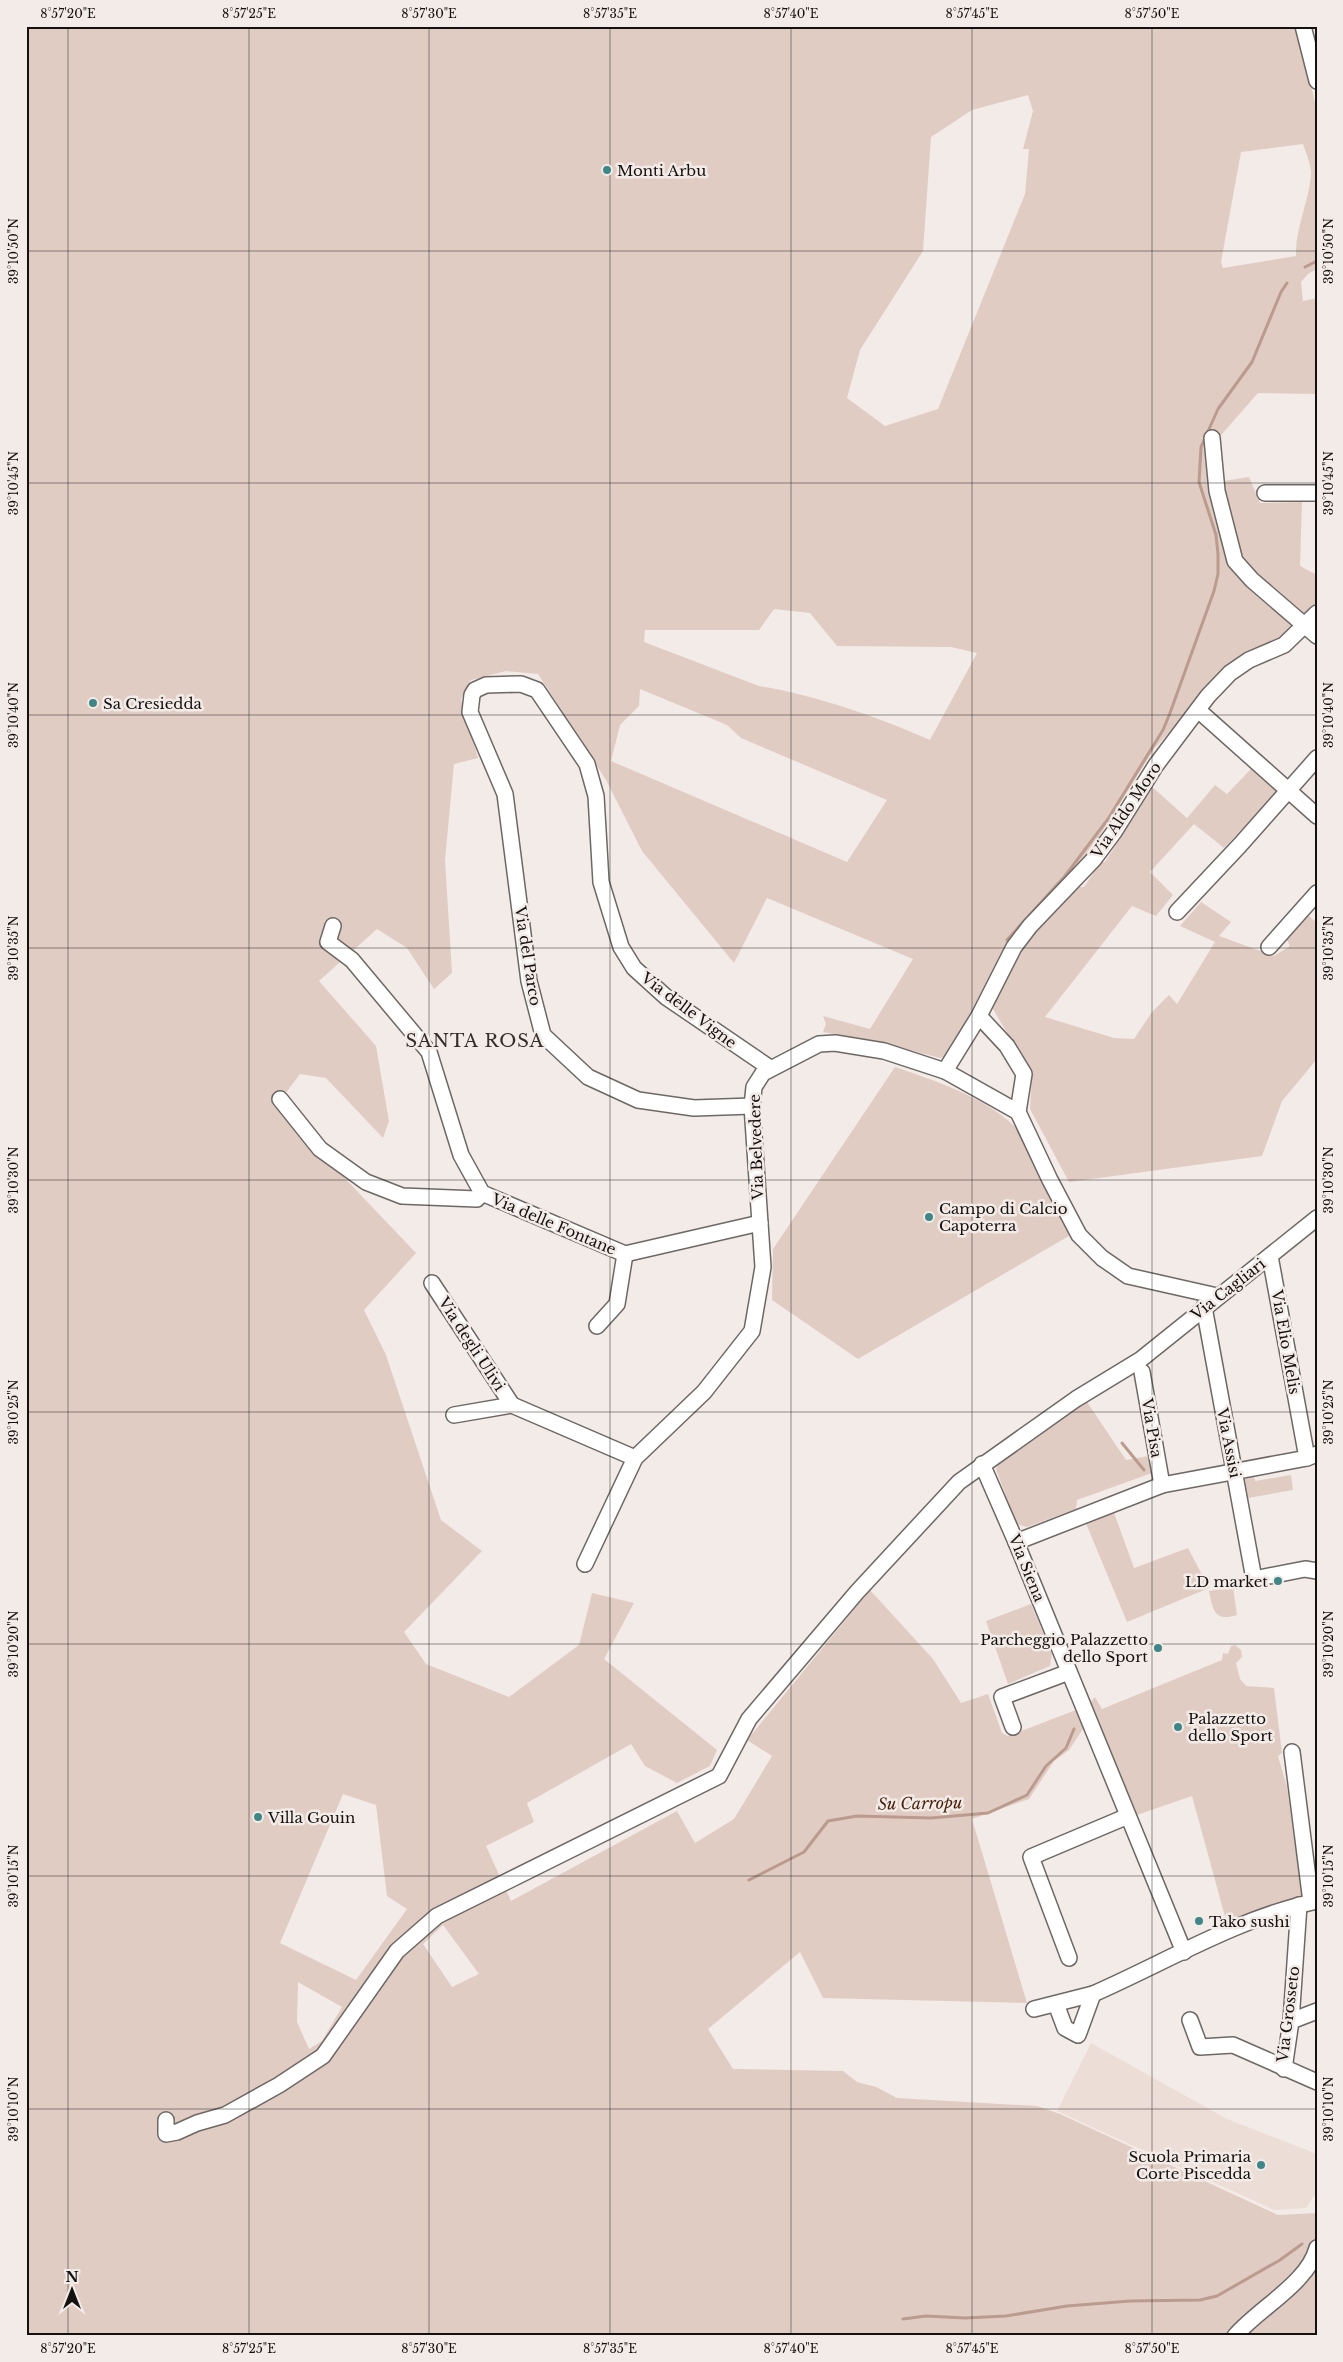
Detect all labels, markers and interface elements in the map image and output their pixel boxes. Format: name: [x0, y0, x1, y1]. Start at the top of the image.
text: 8°57'20"E: [40, 6, 96, 21]
text: 8°57'25"E: [222, 6, 276, 21]
text: 8°57'30"E: [401, 6, 457, 21]
text: 8°57'35"E: [583, 6, 637, 21]
text: 8°57'40"E: [764, 6, 819, 21]
text: 8°57'45"E: [945, 6, 999, 21]
text: 8°57'50"E: [1125, 6, 1180, 21]
place label: Monti Arbu: [617, 161, 706, 180]
marker: Monti Arbu: [601, 164, 613, 176]
text: 39°10'50"N: [6, 218, 21, 284]
text: 39°10'50"N: [1321, 218, 1336, 284]
text: 39°10'45"N: [6, 451, 21, 515]
text: 39°10'45"N: [1321, 451, 1336, 515]
text: 39°10'40"N: [6, 682, 21, 748]
text: 39°10'40"N: [1321, 682, 1336, 748]
place label: Sa Cresiedda: [103, 694, 203, 713]
marker: Sa Cresiedda: [87, 697, 99, 709]
street label: Via Aldo Moro: [1086, 758, 1165, 863]
street label: Via del Parco: [511, 904, 545, 1007]
text: 39°10'35"N: [6, 915, 21, 981]
text: 39°10'35"N: [1321, 915, 1336, 981]
street label: Via delle Vigne: [637, 967, 740, 1052]
district label: SANTA ROSA: [405, 1030, 545, 1052]
street label: Via Belvedere: [745, 1094, 767, 1201]
text: 39°10'30"N: [6, 1146, 21, 1213]
text: 39°10'30"N: [1321, 1146, 1336, 1213]
street label: Via delle Fontane: [488, 1189, 619, 1259]
place label: Campo di Calcio Capoterra: [939, 1199, 1068, 1235]
marker: Campo di Calcio Capoterra: [923, 1211, 935, 1223]
street label: Via Cagliari: [1186, 1254, 1269, 1325]
street label: Via Elio Melis: [1267, 1287, 1305, 1396]
street label: Via degli Ulivi: [434, 1293, 509, 1395]
text: 39°10'25"N: [6, 1379, 21, 1445]
text: 39°10'25"N: [1321, 1379, 1336, 1445]
street label: Via Pisa: [1137, 1396, 1167, 1460]
street label: Via Assisi: [1213, 1405, 1245, 1480]
street label: Via Siena: [1004, 1530, 1049, 1605]
place label: LD market: [1185, 1572, 1268, 1591]
marker: LD market: [1272, 1575, 1284, 1587]
text: 39°10'20"N: [6, 1610, 21, 1677]
text: 39°10'20"N: [1321, 1610, 1336, 1677]
place label: Parcheggio Palazzetto dello Sport: [980, 1630, 1148, 1666]
marker: Parcheggio Palazzetto dello Sport: [1152, 1642, 1164, 1654]
place label: Palazzetto dello Sport: [1188, 1709, 1273, 1745]
marker: Palazzetto dello Sport: [1172, 1721, 1184, 1733]
water label: Su Carropu: [877, 1792, 963, 1814]
place label: Villa Gouin: [267, 1808, 355, 1827]
marker: Villa Gouin: [252, 1811, 264, 1823]
text: 39°10'15"N: [6, 1844, 21, 1908]
text: 39°10'15"N: [1321, 1844, 1336, 1908]
place label: Tako sushi: [1209, 1912, 1290, 1931]
marker: Tako sushi: [1193, 1915, 1205, 1927]
street label: Via Grosseto: [1273, 1965, 1303, 2064]
text: 39°10'10"N: [6, 2076, 21, 2141]
text: 39°10'10"N: [1321, 2076, 1336, 2141]
place label: Scuola Primaria Corte Piscedda: [1129, 2147, 1252, 2183]
marker: Scuola Primaria Corte Piscedda: [1255, 2159, 1267, 2171]
north arrow: [48, 2264, 98, 2314]
text: N: [65, 2268, 79, 2286]
text: 8°57'20"E: [40, 2341, 96, 2356]
text: 8°57'25"E: [222, 2341, 276, 2356]
text: 8°57'30"E: [401, 2341, 457, 2356]
text: 8°57'35"E: [583, 2341, 637, 2356]
text: 8°57'40"E: [764, 2341, 819, 2356]
text: 8°57'45"E: [945, 2341, 999, 2356]
text: 8°57'50"E: [1125, 2341, 1180, 2356]

